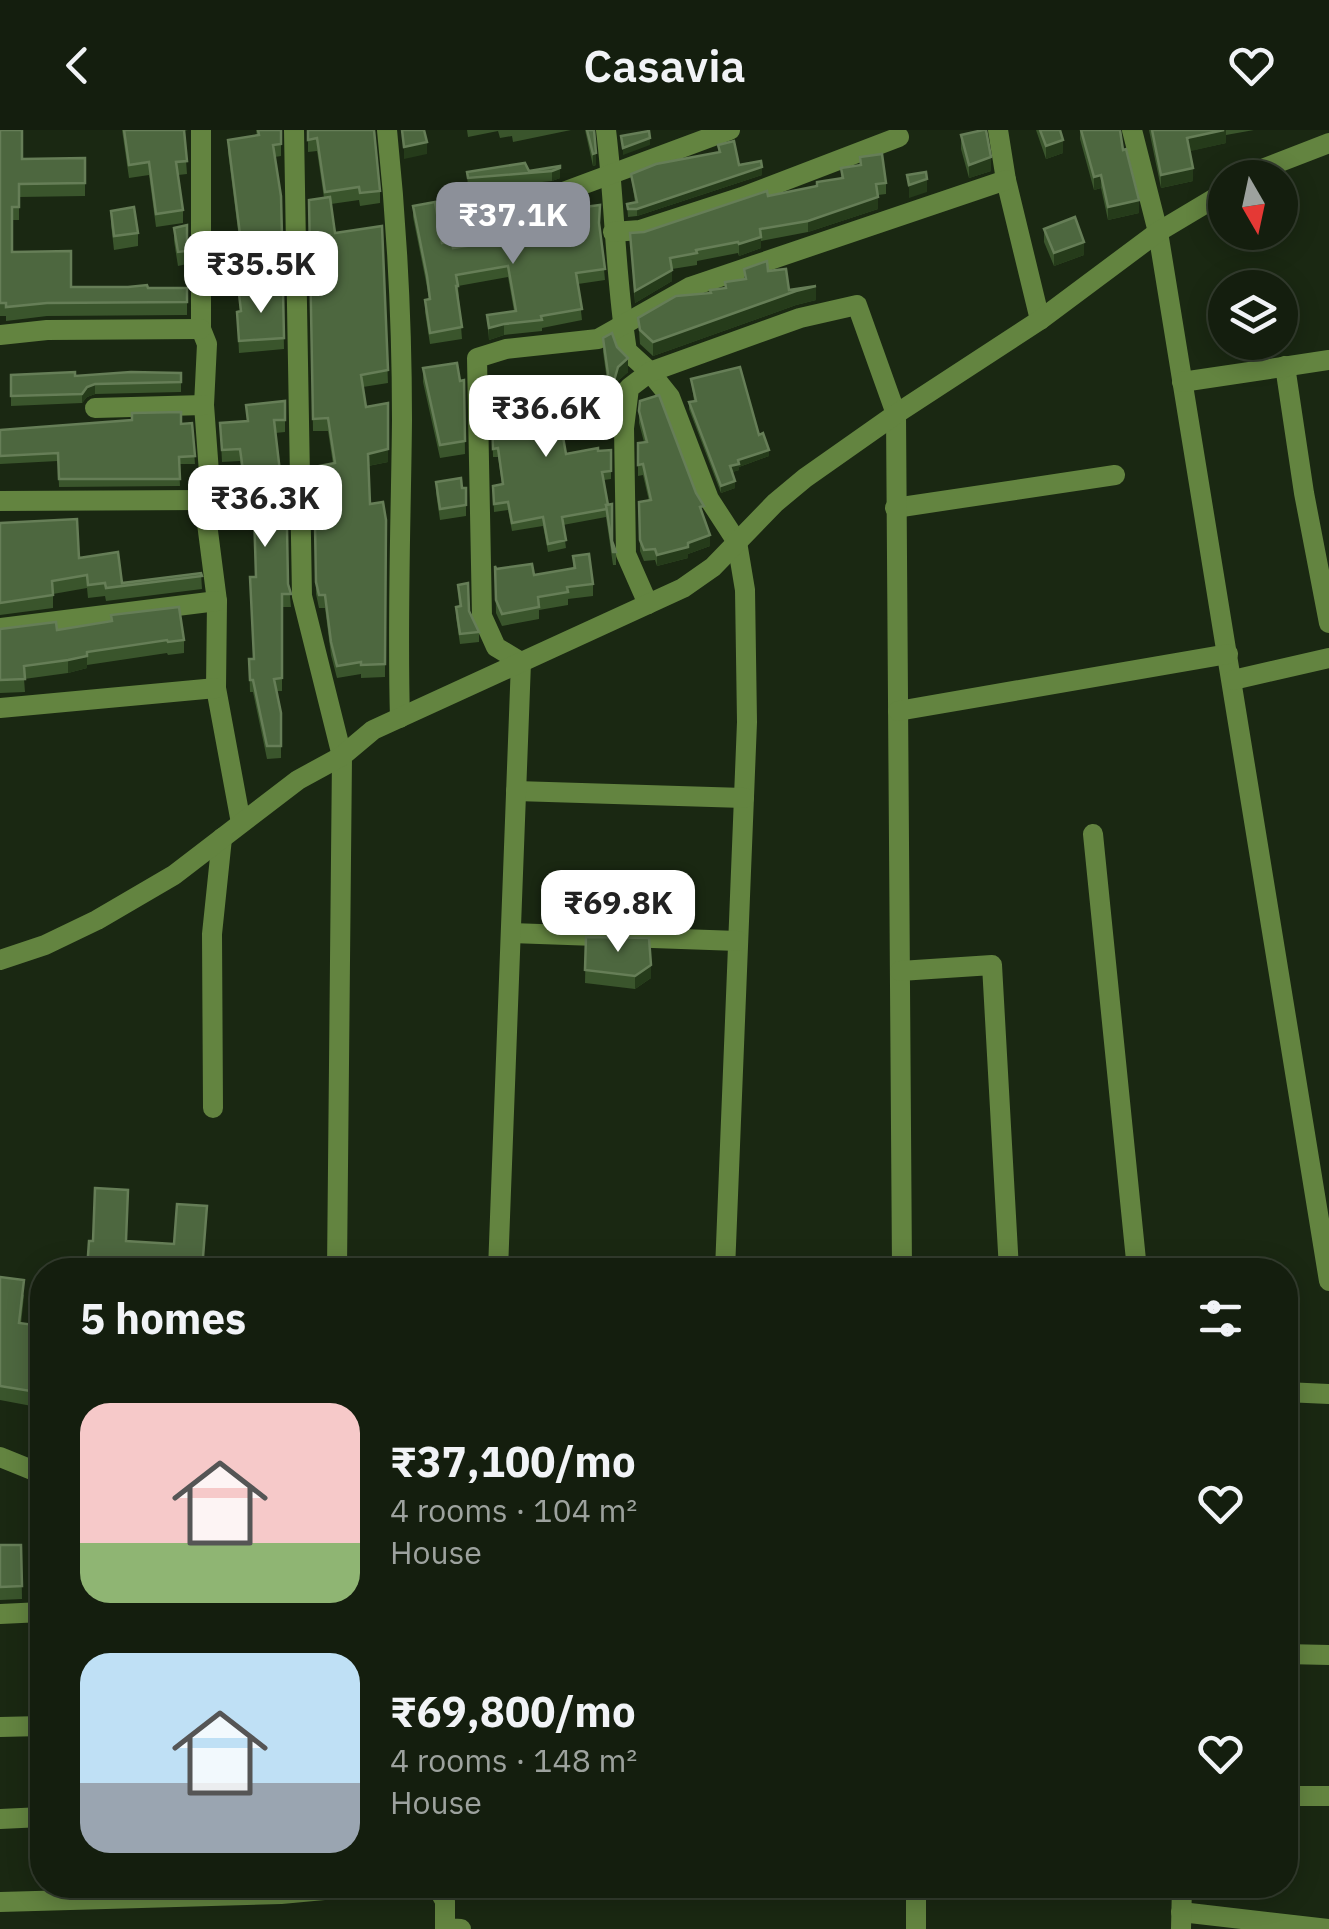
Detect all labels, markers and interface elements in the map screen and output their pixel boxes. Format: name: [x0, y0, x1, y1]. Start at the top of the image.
text: Casavia: [583, 36, 746, 94]
icon: back: [50, 38, 105, 93]
icon: heart: [1224, 38, 1279, 93]
north arrow: [1208, 160, 1298, 250]
map controls: [1208, 160, 1298, 360]
pin: ₹37.1K: [432, 182, 594, 267]
text: ₹37.1K: [458, 193, 568, 235]
pin: ₹35.5K: [180, 231, 342, 316]
text: ₹35.5K: [206, 242, 316, 284]
button: layers: [1208, 270, 1298, 360]
pin: ₹36.6K: [465, 375, 627, 460]
text: ₹36.6K: [491, 386, 601, 428]
pin: ₹36.3K: [184, 465, 346, 550]
text: ₹36.3K: [210, 476, 320, 518]
pin: ₹69.8K: [537, 870, 699, 955]
text: ₹69.8K: [563, 881, 673, 923]
text: 5 homes: [80, 1291, 246, 1346]
icon: filters: [1193, 1291, 1248, 1346]
text: ₹37,100/mo: [390, 1434, 636, 1489]
icon: home: [160, 1443, 280, 1563]
icon: heart: [1193, 1476, 1248, 1531]
text: 4 rooms · 104 m²: [390, 1489, 637, 1531]
text: House: [390, 1531, 482, 1573]
text: ₹69,800/mo: [390, 1684, 636, 1739]
icon: home: [160, 1693, 280, 1813]
icon: heart: [1193, 1726, 1248, 1781]
text: 4 rooms · 148 m²: [390, 1739, 637, 1781]
text: House: [390, 1781, 482, 1823]

